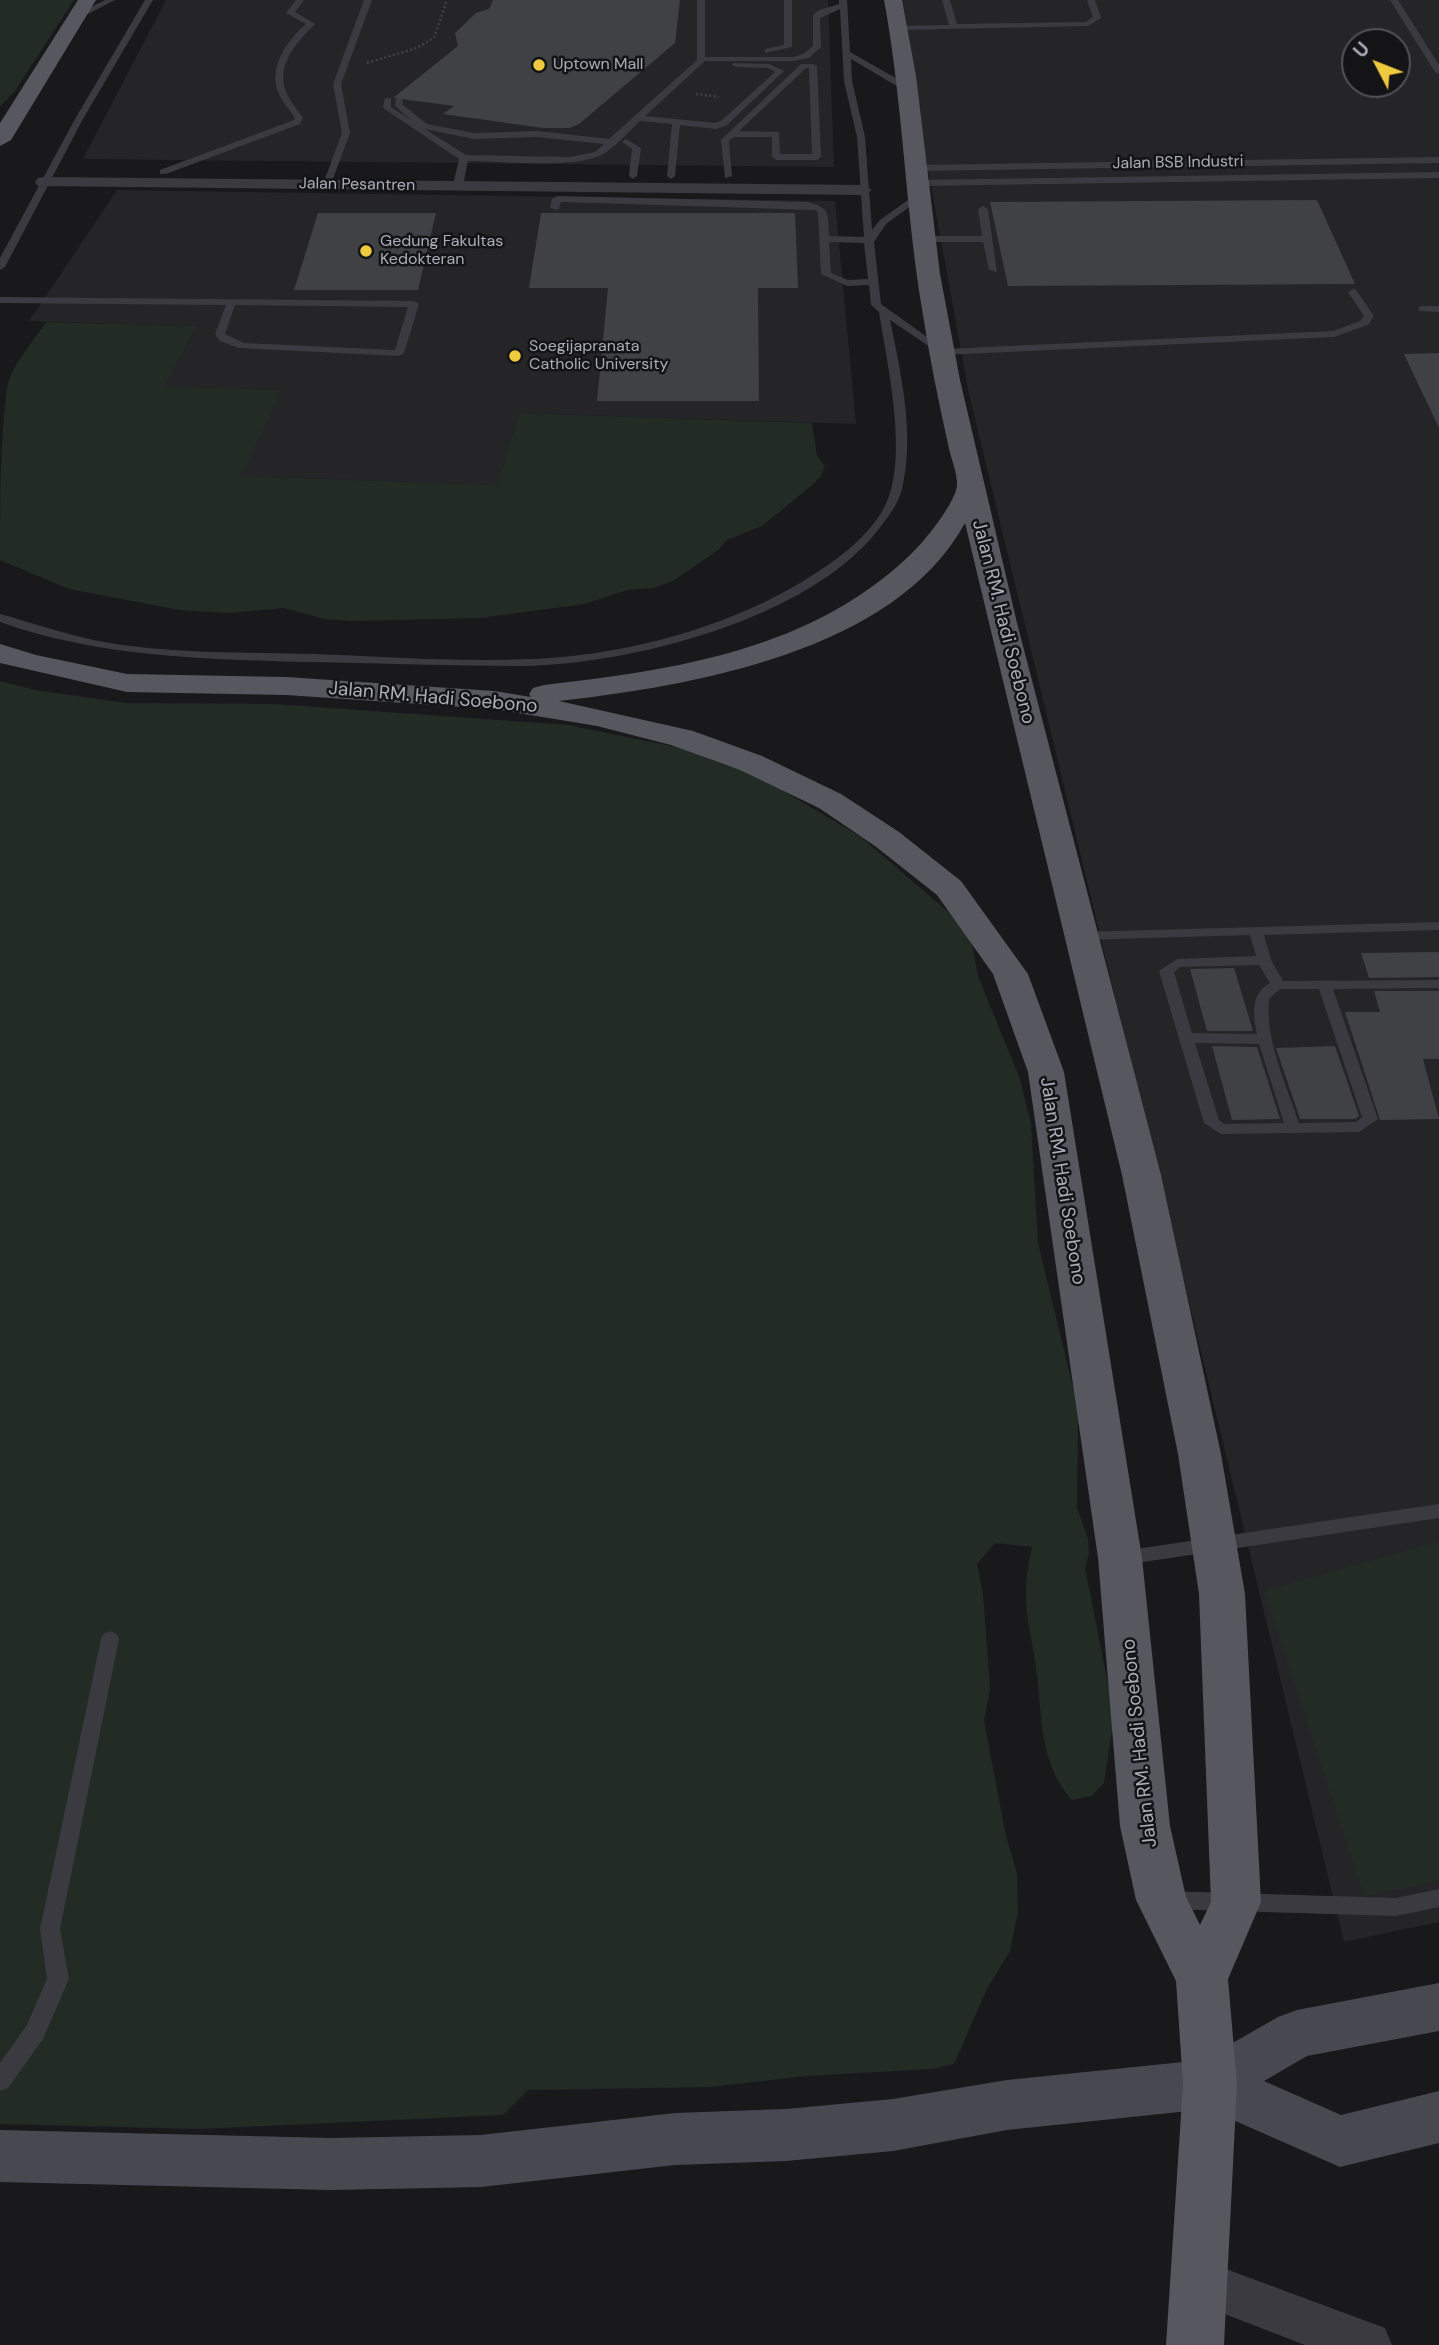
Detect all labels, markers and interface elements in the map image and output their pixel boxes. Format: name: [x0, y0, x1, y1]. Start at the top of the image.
north arrow: [1341, 28, 1411, 98]
text: U: [1348, 37, 1375, 63]
place label: Uptown Mall: [553, 55, 643, 75]
marker: Uptown Mall: [531, 57, 547, 73]
street label: Jalan BSB Industri: [1112, 152, 1244, 174]
street label: Jalan Pesantren: [299, 174, 415, 196]
place label: Gedung Fakultas Kedokteran: [380, 232, 503, 270]
marker: Gedung Fakultas Kedokteran: [358, 243, 374, 259]
place label: Soegijapranata Catholic University: [529, 337, 668, 375]
marker: Soegijapranata Catholic University: [507, 348, 523, 364]
street label: Jalan RM. Hadi Soebono: [967, 518, 1039, 726]
street label: Jalan RM. Hadi Soebono: [328, 678, 538, 718]
street label: Jalan RM. Hadi Soebono: [1034, 1076, 1090, 1286]
street label: Jalan RM. Hadi Soebono: [1118, 1638, 1162, 1848]

